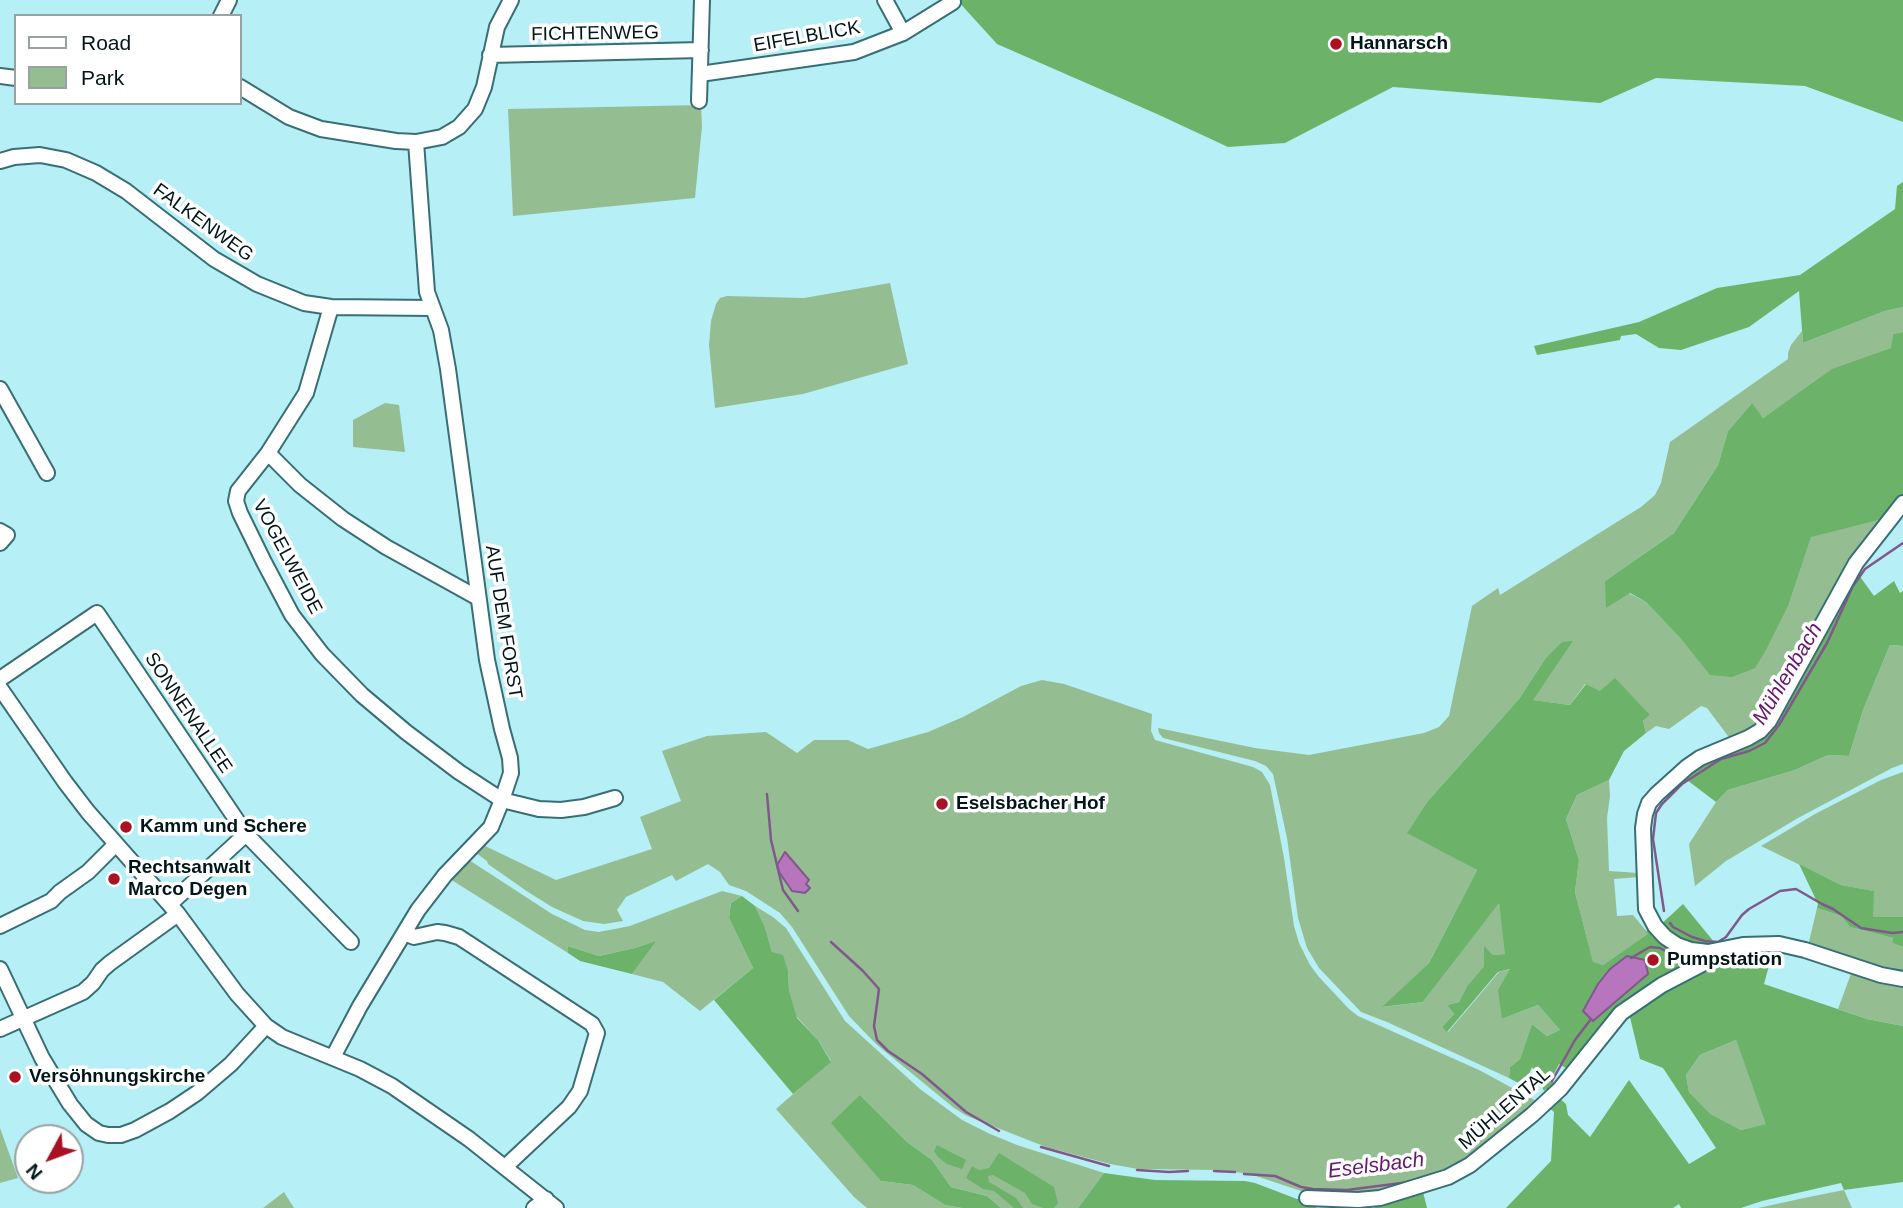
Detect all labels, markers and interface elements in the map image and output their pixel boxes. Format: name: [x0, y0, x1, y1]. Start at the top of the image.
legend: [14, 14, 242, 105]
street label: EIFELBLICK: [752, 16, 862, 58]
street label: FICHTENWEG: [531, 21, 659, 47]
text: Road: [81, 31, 131, 54]
place label: Hannarsch: [1350, 33, 1448, 55]
marker: Hannarsch: [1328, 36, 1344, 52]
text: Park: [81, 66, 124, 89]
street label: FALKENWEG: [148, 179, 258, 267]
street label: VOGELWEIDE: [247, 496, 327, 618]
street label: AUF DEM FORST: [480, 544, 526, 700]
water label: Mühlenbach: [1748, 618, 1828, 730]
street label: SONNENALLEE: [139, 648, 237, 778]
place label: Eselsbacher Hof: [956, 793, 1105, 815]
marker: Eselsbacher Hof: [934, 796, 950, 812]
place label: Kamm und Schere: [140, 816, 307, 838]
marker: Kamm und Schere: [118, 819, 134, 835]
place label: Rechtsanwalt Marco Degen: [128, 857, 250, 901]
marker: Rechtsanwalt Marco Degen: [106, 871, 122, 887]
place label: Pumpstation: [1667, 949, 1782, 971]
marker: Pumpstation: [1645, 952, 1661, 968]
street label: MÜHLENTAL: [1455, 1063, 1555, 1155]
place label: Versöhnungskirche: [29, 1066, 205, 1088]
marker: Versöhnungskirche: [7, 1069, 23, 1085]
north arrow: [14, 1124, 84, 1194]
water label: Eselsbach: [1326, 1148, 1426, 1184]
text: N: [22, 1160, 47, 1184]

